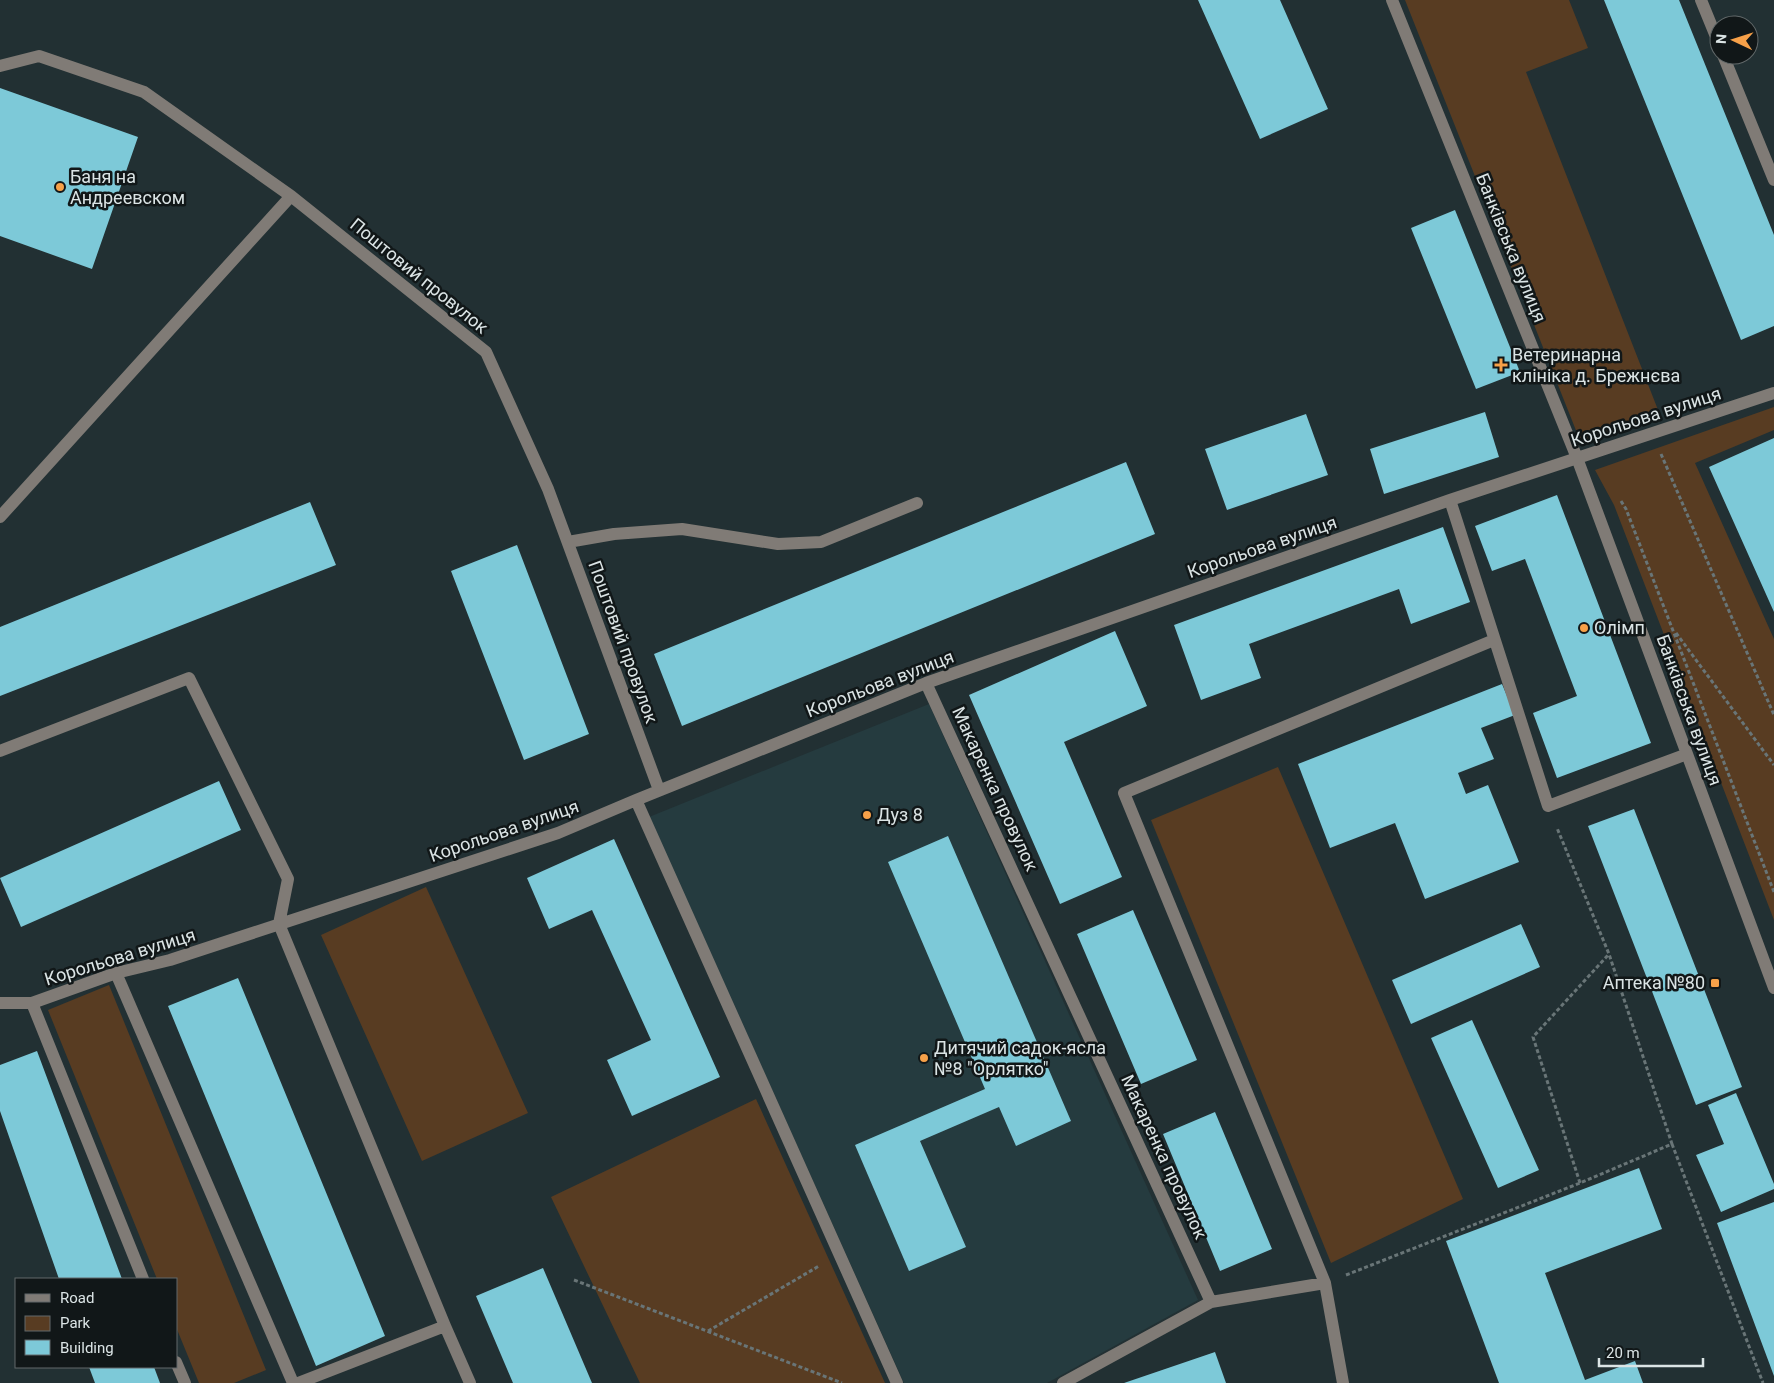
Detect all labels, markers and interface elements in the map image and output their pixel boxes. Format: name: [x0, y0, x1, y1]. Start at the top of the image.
north arrow: [1709, 15, 1759, 65]
text: N: [1713, 34, 1729, 45]
place label: Баня на Андреевском: [70, 166, 185, 208]
street label: Банківська вулиця: [1472, 170, 1551, 325]
marker: Баня на Андреевском: [54, 181, 66, 193]
street label: Поштовий провулок: [346, 214, 493, 338]
place label: Ветеринарна клініка д. Брежнєва: [1512, 344, 1680, 386]
marker: Ветеринарна клініка д. Брежнєва: [1494, 358, 1508, 372]
street label: Корольова вулиця: [1568, 382, 1724, 451]
street label: Корольова вулиця: [1184, 511, 1339, 582]
street label: Поштовий провулок: [584, 558, 663, 726]
place label: Олімп: [1594, 617, 1645, 638]
marker: Олімп: [1578, 622, 1590, 634]
street label: Банківська вулиця: [1652, 632, 1727, 788]
street label: Корольова вулиця: [803, 646, 957, 721]
street label: Макаренка провулок: [948, 703, 1043, 874]
street label: Корольова вулиця: [426, 795, 581, 866]
place label: Дуз 8: [877, 804, 923, 825]
marker: Дуз 8: [861, 809, 873, 821]
street label: Корольова вулиця: [42, 924, 198, 989]
place label: Аптека №80: [1603, 972, 1705, 993]
marker: Аптека №80: [1709, 977, 1721, 989]
place label: Дитячий садок-ясла №8 "Орлятко": [934, 1037, 1106, 1079]
marker: Дитячий садок-ясла №8 "Орлятко": [918, 1052, 930, 1064]
street label: Макаренка провулок: [1117, 1071, 1212, 1242]
legend: [15, 1278, 178, 1368]
text: Road: [60, 1289, 94, 1307]
text: Park: [60, 1314, 91, 1332]
scale bar: [1599, 1336, 1703, 1368]
text: Building: [60, 1339, 114, 1357]
text: 20 m: [1606, 1344, 1640, 1362]

